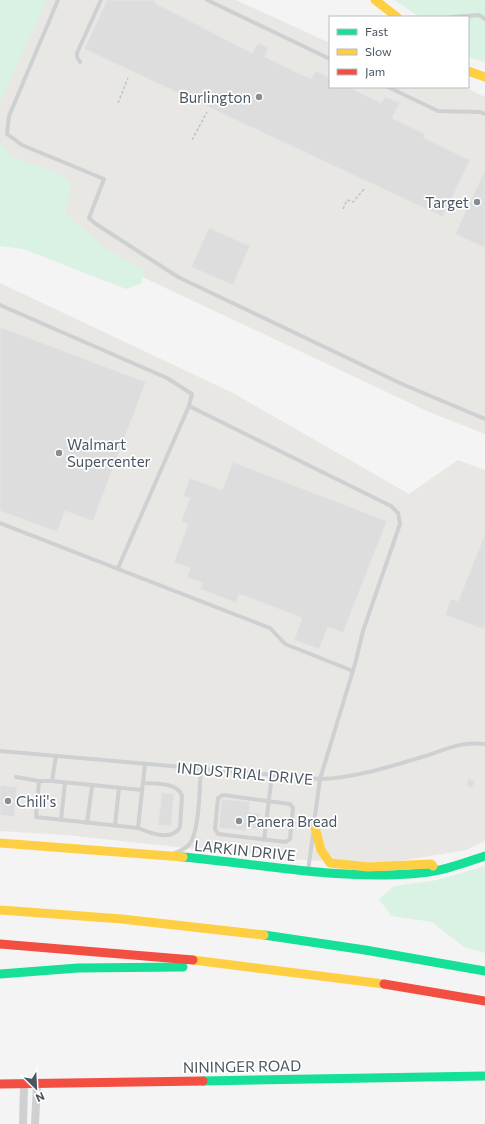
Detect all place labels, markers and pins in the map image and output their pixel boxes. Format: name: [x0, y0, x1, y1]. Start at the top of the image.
place label: Burlington: [179, 88, 251, 106]
marker: Burlington: [254, 92, 264, 102]
place label: Target: [425, 193, 469, 211]
marker: Target: [472, 197, 482, 207]
place label: Walmart Supercenter: [67, 435, 151, 470]
marker: Walmart Supercenter: [54, 448, 64, 458]
place label: Chili's: [16, 792, 56, 810]
marker: Chili's: [3, 796, 13, 806]
place label: Panera Bread: [247, 812, 337, 830]
marker: Panera Bread: [234, 816, 244, 826]

